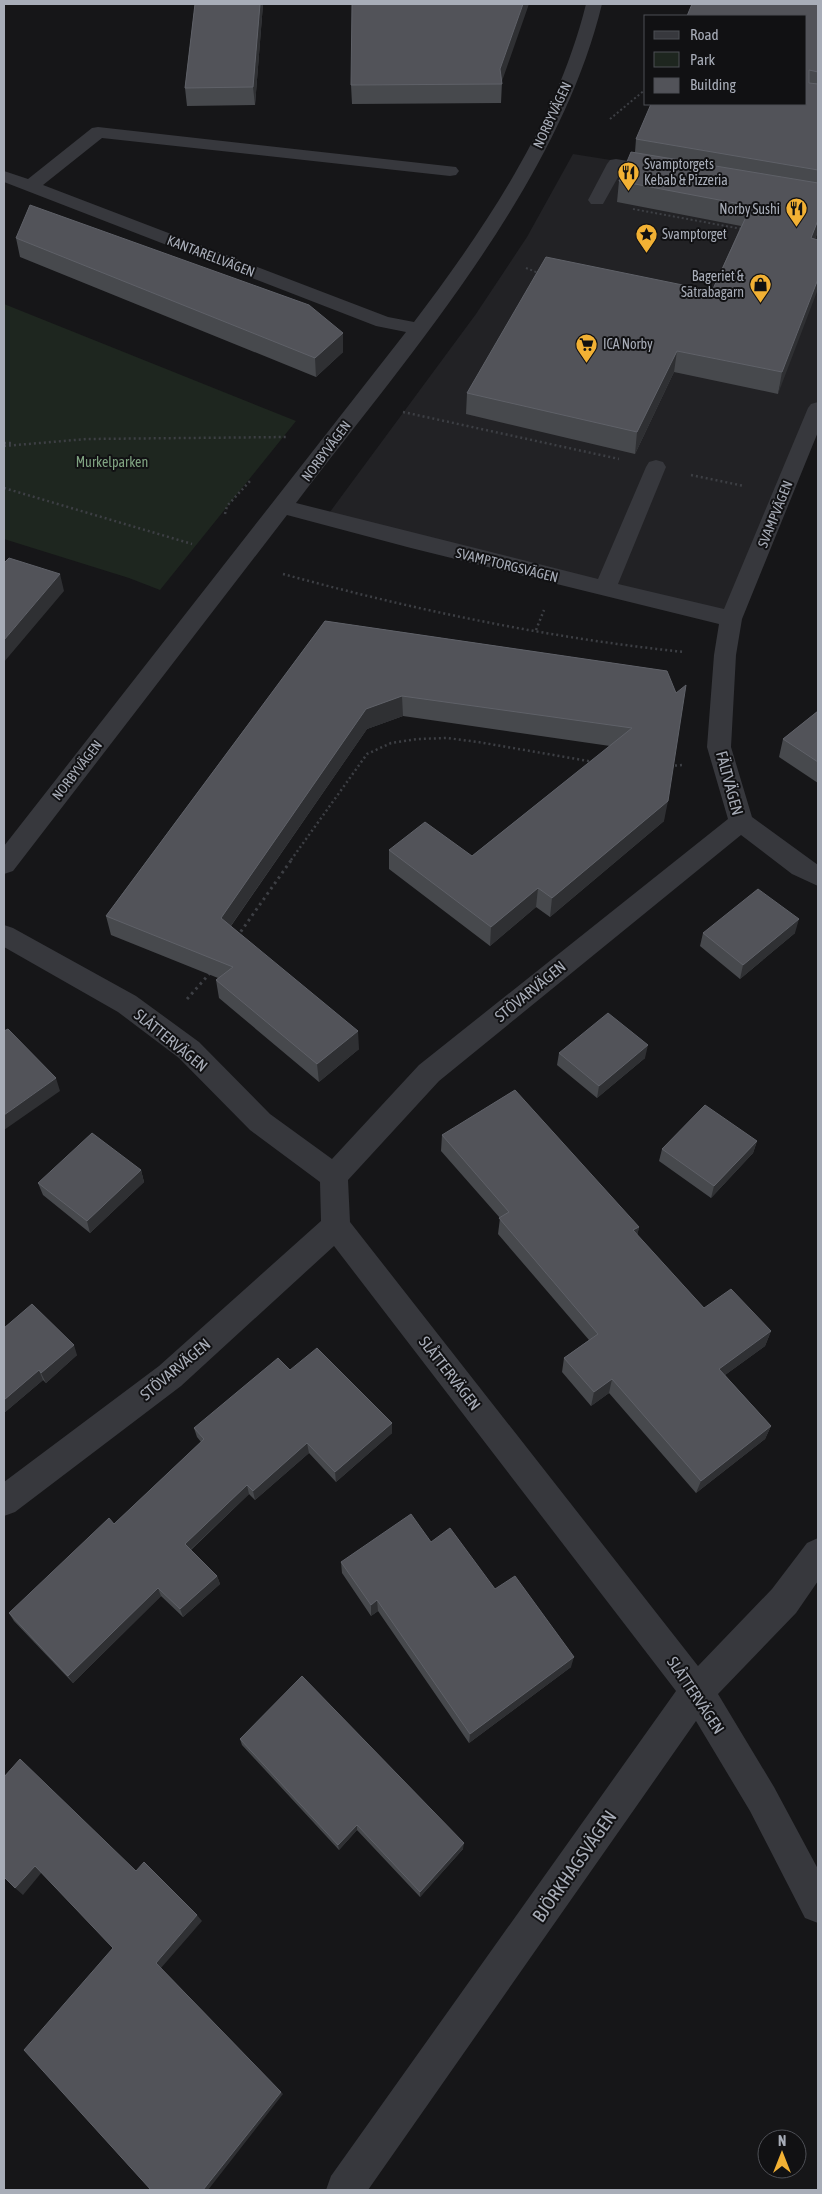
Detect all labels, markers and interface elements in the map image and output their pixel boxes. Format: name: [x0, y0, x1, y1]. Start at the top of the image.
legend: [644, 15, 807, 105]
text: Road: [690, 26, 719, 43]
text: Park: [690, 51, 715, 68]
text: Building: [690, 76, 736, 93]
street label: NORBYVÄGEN: [530, 79, 574, 151]
place label: Svamptorgets Kebab & Pizzeria: [644, 156, 728, 188]
restaurant icon: Svamptorgets Kebab & Pizzeria: [616, 160, 640, 191]
restaurant icon: Norby Sushi: [784, 197, 808, 228]
place label: Norby Sushi: [719, 201, 780, 217]
place icon: Svamptorget: [634, 222, 658, 253]
place label: Svamptorget: [662, 226, 727, 242]
street label: KANTARELLVÄGEN: [165, 232, 257, 280]
place label: Bageriet & Sätrabagarn: [681, 268, 745, 300]
shop icon: Bageriet & Sätrabagarn: [748, 272, 772, 303]
supermarket icon: ICA Norby: [575, 332, 599, 363]
place label: ICA Norby: [603, 336, 653, 352]
street label: NORBYVÄGEN: [298, 418, 354, 484]
park label: Murkelparken: [76, 454, 148, 470]
street label: SVAMPVÄGEN: [754, 478, 796, 550]
street label: SVAMPTORGSVÄGEN: [454, 545, 560, 585]
street label: NORBYVÄGEN: [49, 737, 105, 803]
street label: FÄLTVÄGEN: [713, 749, 747, 817]
street label: STÖVARVÄGEN: [491, 957, 569, 1025]
street label: SLÅTTERVÄGEN: [131, 1004, 212, 1075]
street label: SLÅTTERVÄGEN: [416, 1332, 485, 1414]
street label: STÖVARVÄGEN: [136, 1334, 214, 1404]
street label: SLÅTTERVÄGEN: [664, 1653, 729, 1737]
street label: BJÖRKHAGSVÄGEN: [527, 1806, 621, 1926]
north arrow: [757, 2129, 807, 2179]
text: N: [778, 2133, 786, 2149]

